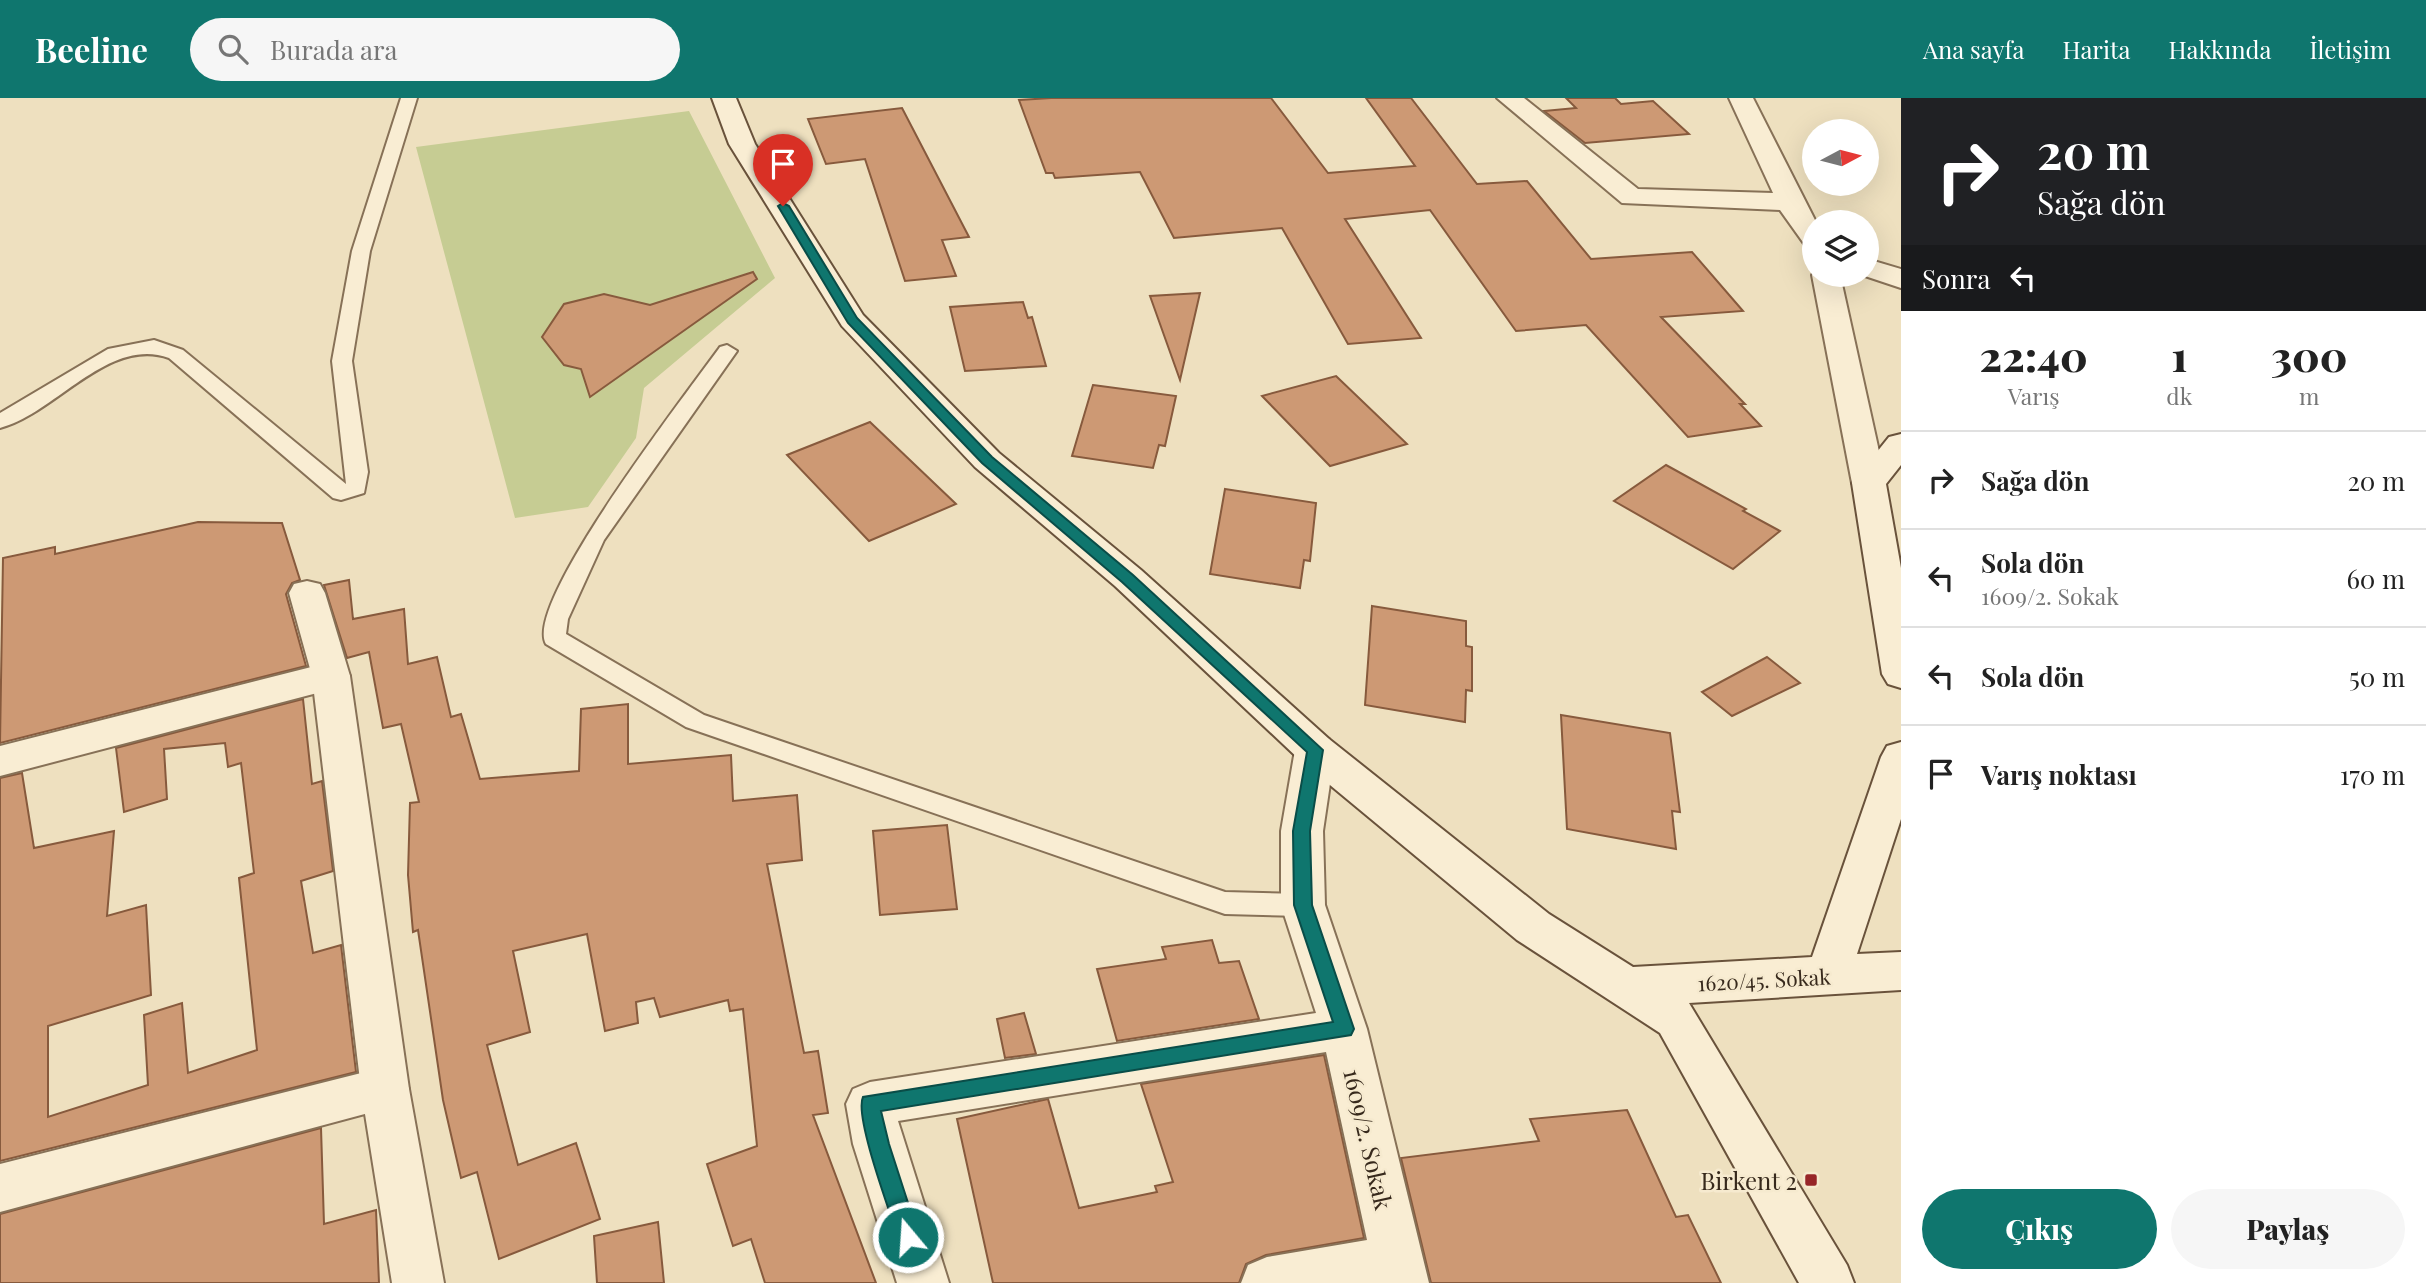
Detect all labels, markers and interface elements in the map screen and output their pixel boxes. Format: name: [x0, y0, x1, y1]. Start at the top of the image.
search box: [190, 18, 680, 81]
text: Beeline: [35, 27, 148, 71]
icon: search: [214, 30, 252, 68]
text: Burada ara: [270, 32, 398, 67]
text: Ana sayfa: [1923, 33, 2024, 65]
text: Harita: [2062, 33, 2131, 65]
text: Hakkında: [2169, 33, 2271, 65]
text: İletişim: [2309, 33, 2391, 65]
text: 20 m: [2037, 117, 2150, 182]
north arrow: [1802, 119, 1880, 196]
map controls: [1802, 119, 1879, 287]
icon: right: [1922, 126, 2013, 217]
pin: [753, 134, 813, 206]
icon: arrive: [764, 145, 802, 183]
text: Sağa dön: [2037, 180, 2166, 223]
button: layers: [1802, 210, 1879, 287]
icon: left: [2004, 259, 2042, 297]
text: Sonra: [1922, 261, 1990, 296]
text: 22:40: [1980, 327, 2088, 383]
text: 1: [2171, 327, 2187, 383]
text: 300: [2271, 327, 2347, 383]
text: Varış: [2008, 380, 2060, 411]
text: dk: [2166, 380, 2192, 411]
text: m: [2299, 380, 2319, 411]
icon: right: [1922, 461, 1960, 499]
text: Sağa dön: [1981, 463, 2089, 498]
text: 20 m: [2347, 463, 2405, 498]
text: Sola dön: [1981, 545, 2084, 580]
icon: left: [1922, 559, 1960, 597]
text: 60 m: [2346, 561, 2405, 596]
text: 1609/2. Sokak: [1981, 580, 2119, 611]
icon: left: [1922, 657, 1960, 695]
text: Sola dön: [1981, 659, 2084, 694]
text: 50 m: [2349, 659, 2405, 694]
icon: arrive: [1922, 755, 1960, 793]
text: Varış noktası: [1981, 757, 2137, 792]
text: 170 m: [2340, 757, 2405, 792]
street label: 1620/45. Sokak: [1697, 962, 1832, 996]
street label: 1609/2. Sokak: [1337, 1065, 1401, 1213]
place label: Birkent 2: [1700, 1164, 1797, 1196]
marker: Birkent 2: [1803, 1172, 1819, 1188]
button: Çıkış: [1922, 1189, 2157, 1269]
button: Paylaş: [2171, 1189, 2405, 1269]
position arrow: [871, 1200, 945, 1274]

